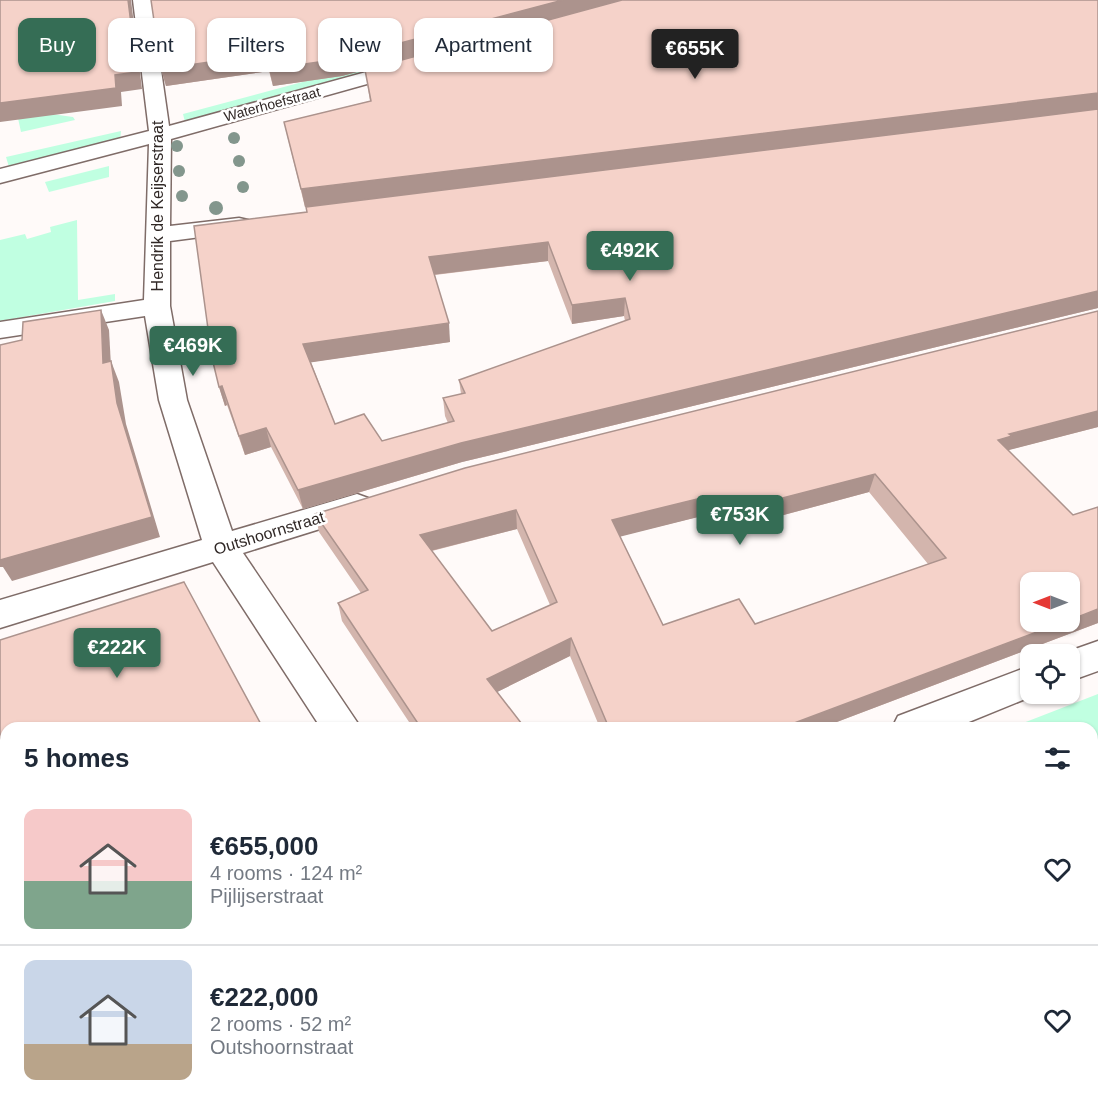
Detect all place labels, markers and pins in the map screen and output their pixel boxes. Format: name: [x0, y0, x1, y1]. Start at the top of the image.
pin: €655K: [653, 29, 737, 80]
pin: €492K: [588, 231, 672, 282]
pin: €469K: [151, 326, 235, 377]
pin: €753K: [698, 495, 782, 546]
pin: €222K: [75, 628, 159, 679]

